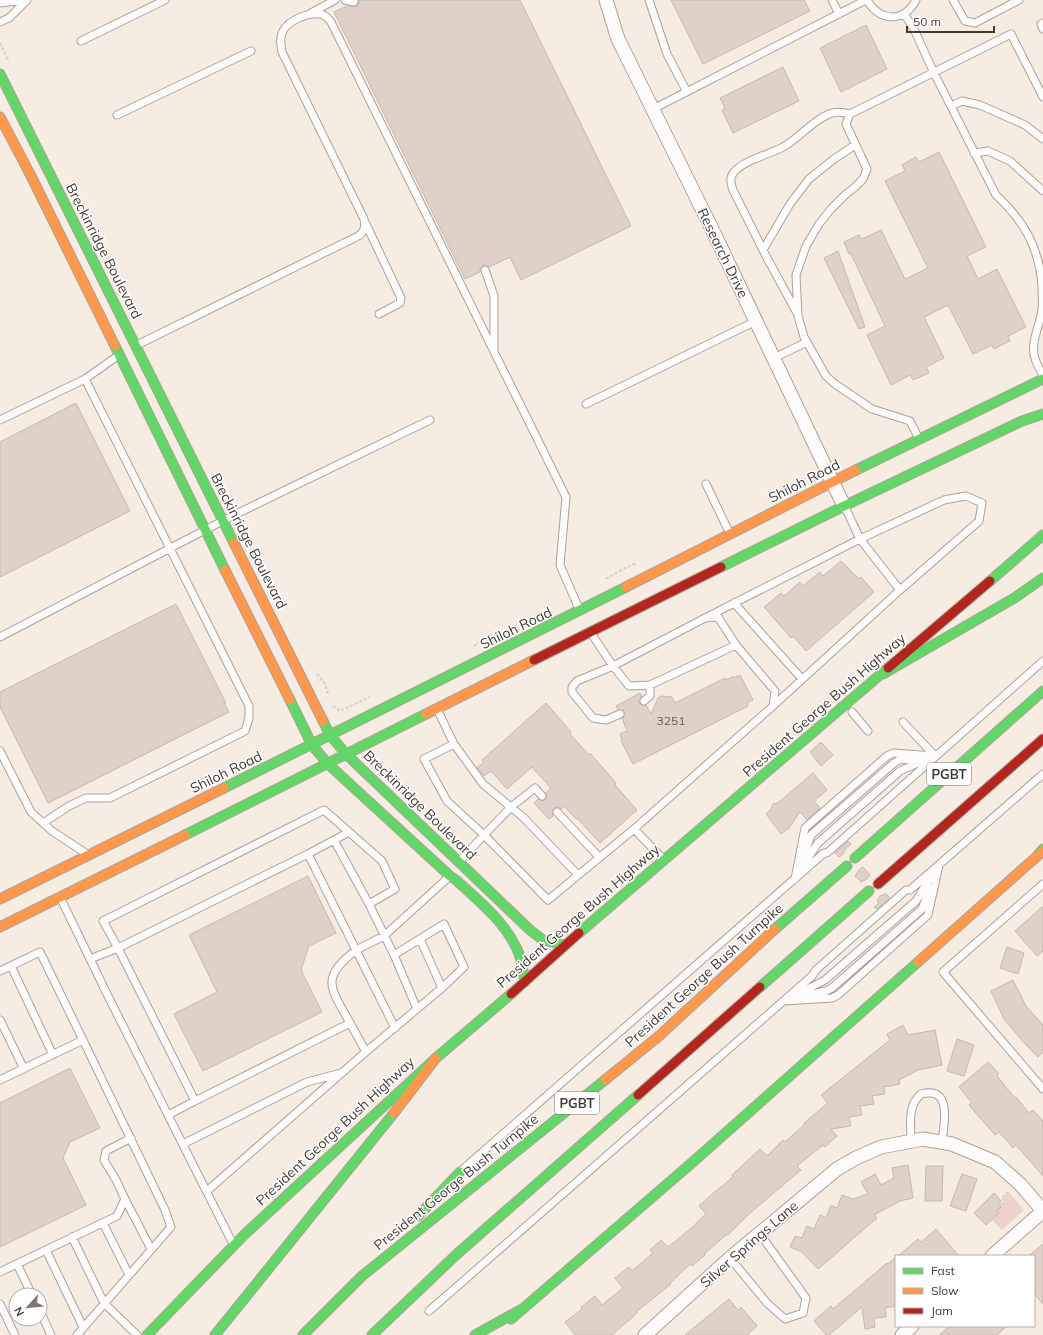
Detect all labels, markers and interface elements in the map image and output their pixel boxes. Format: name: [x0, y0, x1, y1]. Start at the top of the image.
scale bar: [907, 8, 994, 34]
text: 50 m: [913, 14, 941, 29]
street label: Breckinridge Boulevard: [62, 180, 146, 322]
street label: Research Drive: [693, 205, 753, 301]
street label: Shiloh Road: [765, 455, 843, 507]
street label: Breckinridge Boulevard: [207, 470, 291, 612]
street label: Shiloh Road: [477, 603, 555, 653]
street label: President George Bush Highway: [739, 629, 910, 781]
house number: 3251: [657, 713, 685, 728]
street label: Breckinridge Boulevard: [360, 746, 480, 864]
street label: Shiloh Road: [187, 747, 265, 797]
road number: PGBT: [927, 763, 971, 785]
street label: President George Bush Highway: [493, 840, 664, 992]
street label: President George Bush Turnpike: [621, 899, 787, 1051]
street label: President George Bush Highway: [252, 1052, 418, 1209]
road number: PGBT: [555, 1092, 599, 1114]
street label: President George Bush Turnpike: [370, 1110, 542, 1254]
street label: Silver Springs Lane: [696, 1197, 802, 1291]
legend: [895, 1255, 1035, 1327]
text: Fast: [931, 1263, 955, 1278]
text: Slow: [931, 1283, 959, 1298]
north arrow: [8, 1287, 48, 1327]
text: Jam: [931, 1303, 953, 1318]
text: N: [11, 1305, 27, 1318]

